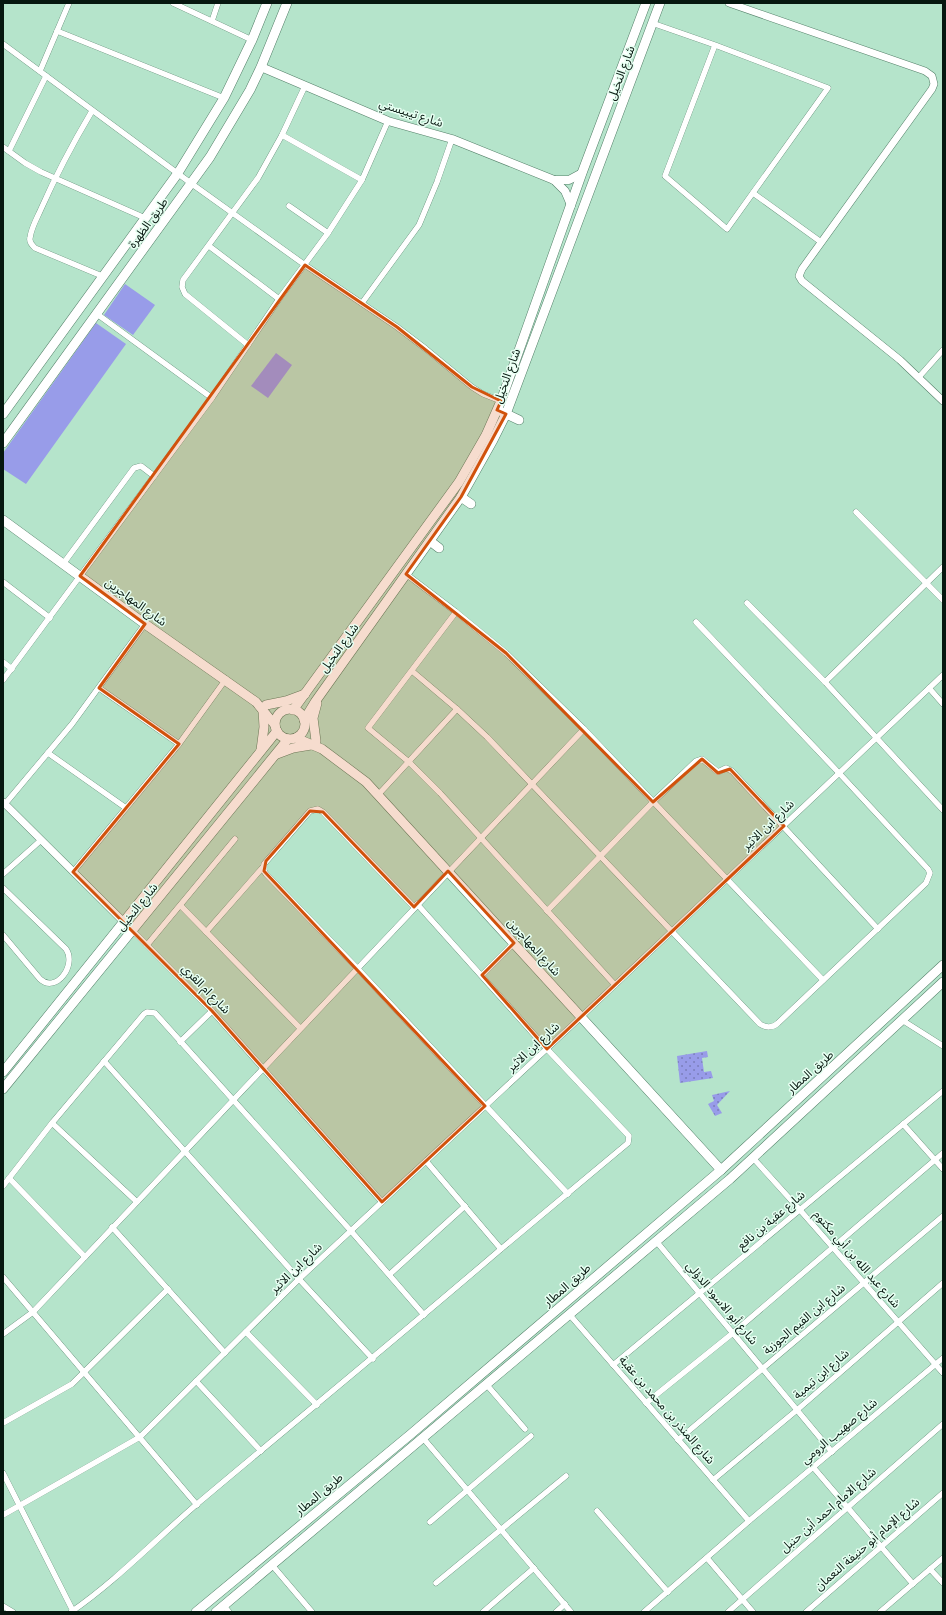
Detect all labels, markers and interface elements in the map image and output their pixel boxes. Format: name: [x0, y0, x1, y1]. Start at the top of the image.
street label: شارع النخيل: [604, 44, 640, 103]
street label: شارع تيبيستي: [376, 96, 445, 133]
street label: طريق الظهرة: [125, 195, 172, 252]
street label: شارع النخيل: [491, 347, 525, 406]
street label: شارع المهاجرين: [101, 575, 169, 631]
street label: شارع النخيل: [317, 621, 363, 676]
street label: شارع ابن الاثير: [738, 797, 798, 855]
street label: شارع النخيل: [114, 880, 162, 935]
street label: شارع المهاجرين: [503, 915, 563, 980]
street label: شارع ام القري: [177, 961, 233, 1019]
street label: شارع ابن الاثير: [503, 1019, 563, 1077]
street label: طريق المطار: [783, 1047, 838, 1099]
street label: شارع عقبة بن نافع: [734, 1188, 809, 1254]
street label: شارع عبد الله بن أبي مكتوم: [809, 1207, 904, 1312]
street label: شارع ابن الاثير: [266, 1240, 326, 1298]
street label: شارع أبو الاسود الدؤلي: [681, 1258, 761, 1349]
street label: طريق المطار: [540, 1261, 595, 1311]
street label: شارع ابن القيم الجوزية: [760, 1281, 849, 1359]
street label: شارع ابن تيمية: [790, 1346, 853, 1403]
street label: شارع المنذر بن محمد بن عقبة: [615, 1353, 718, 1468]
street label: شارع صهيب الرومي: [798, 1395, 882, 1469]
street label: شارع الامام احمد أبن حنبل: [777, 1464, 880, 1557]
street label: طريق المطار: [292, 1470, 347, 1520]
street label: شارع الإمام أبو حنيفة النعمان: [811, 1494, 924, 1595]

